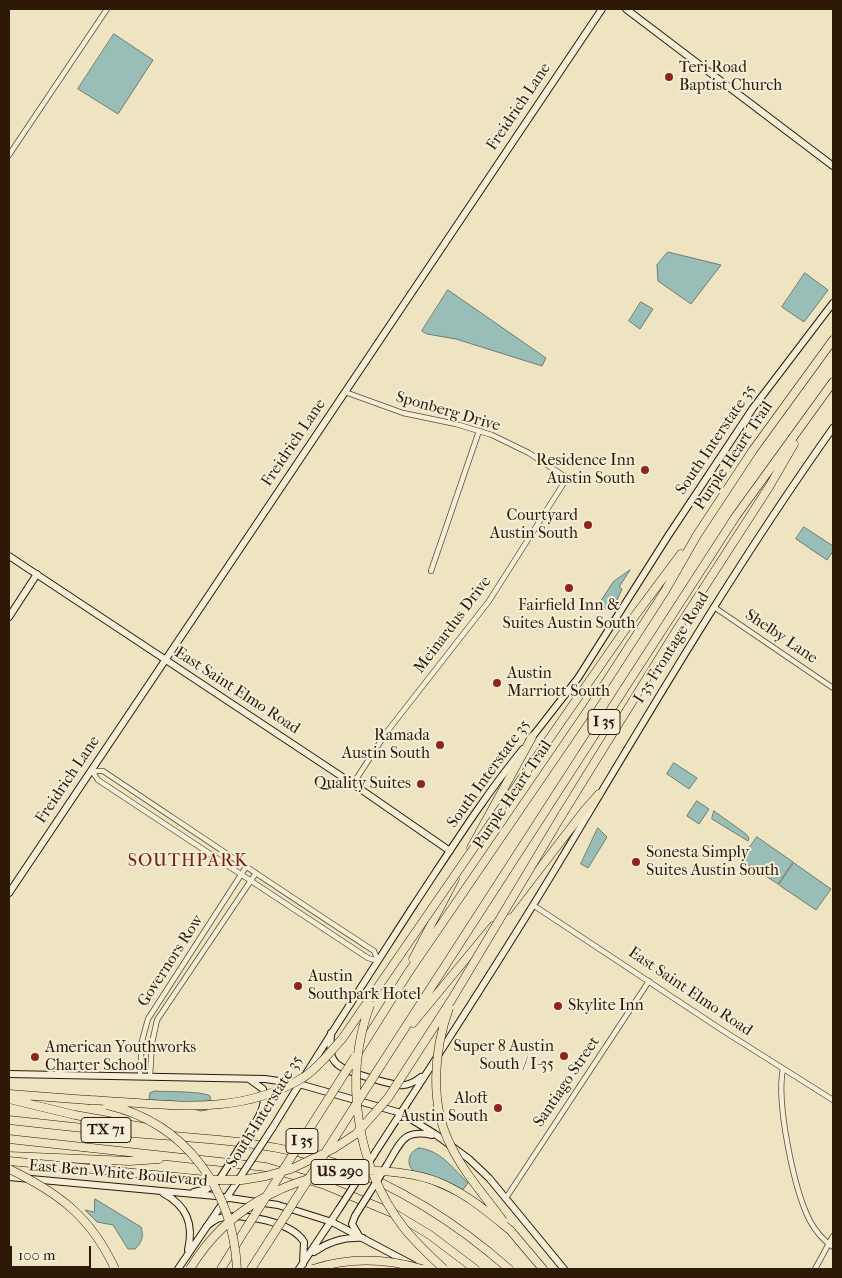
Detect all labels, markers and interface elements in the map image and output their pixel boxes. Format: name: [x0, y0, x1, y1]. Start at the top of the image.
place label: Teri Road Baptist Church: [679, 58, 782, 96]
street label: Freidrich Lane: [483, 60, 555, 154]
marker: Teri Road Baptist Church: [663, 71, 675, 83]
street label: South Interstate 35: [672, 381, 760, 499]
street label: Sponberg Drive: [393, 388, 503, 436]
street label: Freidrich Lane: [258, 396, 330, 490]
street label: Purple Heart Trail: [691, 398, 777, 514]
place label: Residence Inn Austin South: [536, 451, 635, 489]
marker: Residence Inn Austin South: [639, 464, 651, 476]
place label: Courtyard Austin South: [490, 506, 578, 544]
marker: Courtyard Austin South: [582, 519, 594, 531]
street label: Meinardus Drive: [410, 573, 496, 677]
marker: Fairfield Inn & Suites Austin South: [563, 582, 575, 594]
street label: I 35 Frontage Road: [630, 589, 714, 707]
place label: Fairfield Inn & Suites Austin South: [502, 596, 636, 634]
street label: Shelby Lane: [741, 606, 821, 668]
street label: East Saint Elmo Road: [171, 643, 303, 739]
place label: Austin Marriott South: [507, 664, 610, 702]
marker: Austin Marriott South: [491, 677, 503, 689]
road number: I 35: [588, 710, 620, 734]
street label: South Interstate 35: [443, 716, 535, 832]
place label: Ramada Austin South: [342, 726, 430, 764]
street label: Freidrich Lane: [32, 733, 104, 827]
street label: Purple Heart Trail: [470, 737, 556, 853]
marker: Ramada Austin South: [434, 739, 446, 751]
place label: Quality Suites: [314, 774, 411, 794]
marker: Quality Suites: [415, 778, 427, 790]
place label: Sonesta Simply Suites Austin South: [646, 843, 779, 881]
district label: SOUTHPARK: [127, 851, 249, 873]
marker: Sonesta Simply Suites Austin South: [630, 856, 642, 868]
street label: Governors Row: [134, 911, 208, 1011]
street label: East Saint Elmo Road: [624, 943, 756, 1041]
place label: Austin Southpark Hotel: [308, 967, 421, 1005]
marker: Austin Southpark Hotel: [292, 980, 304, 992]
place label: Skylite Inn: [568, 996, 644, 1016]
marker: Skylite Inn: [552, 1000, 564, 1012]
street label: Santiago Street: [530, 1033, 604, 1131]
place label: Super 8 Austin South / I-35: [454, 1037, 554, 1075]
place label: American Youthworks Charter School: [45, 1038, 196, 1076]
marker: Super 8 Austin South / I-35: [558, 1050, 570, 1062]
marker: American Youthworks Charter School: [29, 1051, 41, 1063]
street label: South Interstate 35: [223, 1052, 307, 1172]
place label: Aloft Austin South: [400, 1089, 488, 1127]
marker: Aloft Austin South: [492, 1102, 504, 1114]
road number: TX 71: [81, 1118, 131, 1142]
road number: I 35: [286, 1128, 318, 1154]
street label: East Ben White Boulevard: [28, 1157, 208, 1191]
road number: US 290: [311, 1160, 369, 1184]
scale bar: [12, 1236, 94, 1268]
text: 100 m: [18, 1246, 56, 1264]

